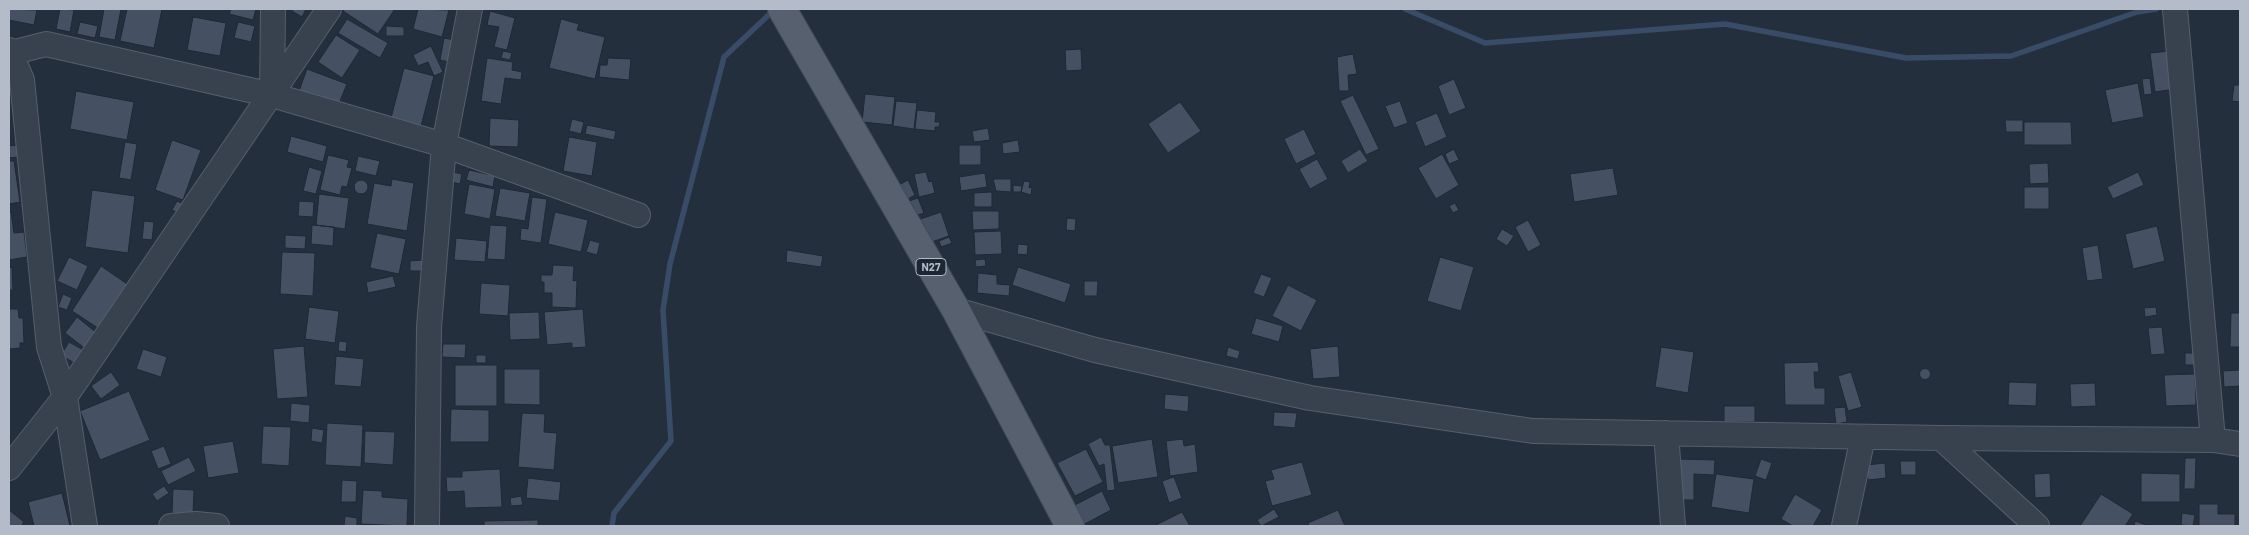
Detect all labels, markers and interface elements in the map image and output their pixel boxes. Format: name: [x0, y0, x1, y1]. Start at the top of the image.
road number: N27: [916, 258, 946, 276]

